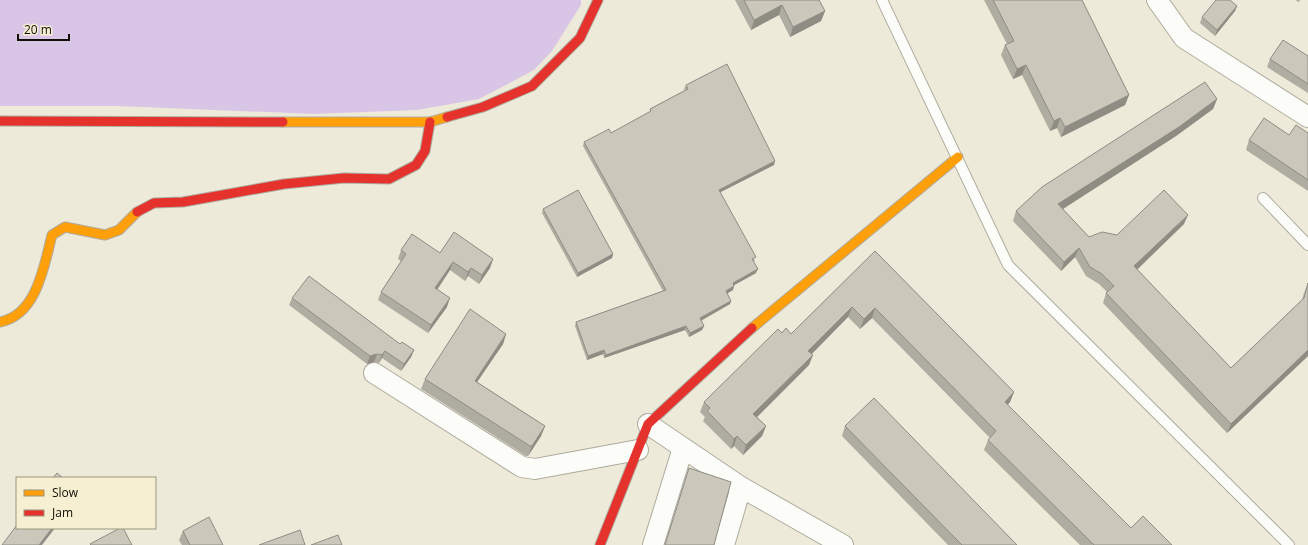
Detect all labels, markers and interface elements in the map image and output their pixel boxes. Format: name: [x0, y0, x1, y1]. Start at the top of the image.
scale bar: [18, 16, 69, 42]
text: 20 m: [24, 21, 52, 38]
legend: [16, 477, 156, 529]
text: Slow: [52, 484, 79, 501]
text: Jam: [51, 504, 73, 521]

